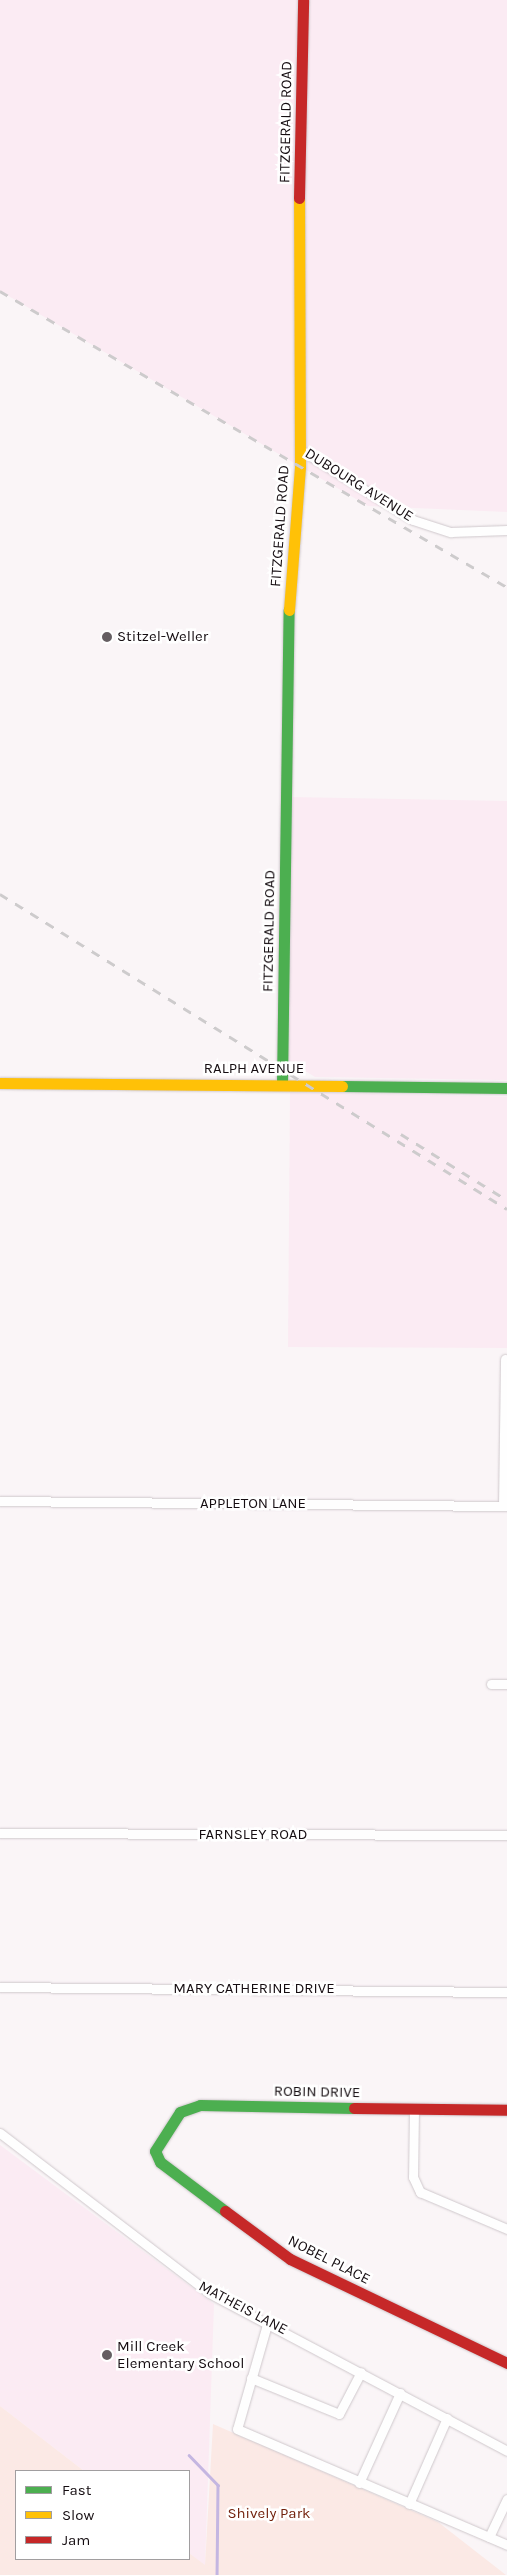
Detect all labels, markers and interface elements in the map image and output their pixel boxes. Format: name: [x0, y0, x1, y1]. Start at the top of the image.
street label: FITZGERALD ROAD: [276, 61, 296, 183]
street label: DUBOURG AVENUE: [301, 444, 417, 526]
street label: FITZGERALD ROAD: [267, 464, 293, 588]
place label: Stitzel-Weller: [117, 628, 208, 646]
marker: Stitzel-Weller: [101, 631, 113, 643]
street label: FITZGERALD ROAD: [259, 870, 279, 992]
street label: RALPH AVENUE: [204, 1060, 304, 1078]
street label: APPLETON LANE: [200, 1495, 306, 1513]
street label: FARNSLEY ROAD: [199, 1826, 307, 1844]
street label: MARY CATHERINE DRIVE: [173, 1980, 335, 1998]
street label: ROBIN DRIVE: [274, 2082, 360, 2102]
street label: NOBEL PLACE: [285, 2232, 373, 2288]
street label: MATHEIS LANE: [196, 2277, 290, 2339]
place label: Mill Creek Elementary School: [117, 2337, 244, 2372]
marker: Mill Creek Elementary School: [101, 2349, 113, 2361]
legend: [15, 2470, 190, 2560]
text: Fast: [62, 2481, 91, 2499]
park label: Shively Park: [227, 2505, 311, 2523]
text: Slow: [62, 2506, 94, 2524]
text: Jam: [62, 2531, 90, 2549]

